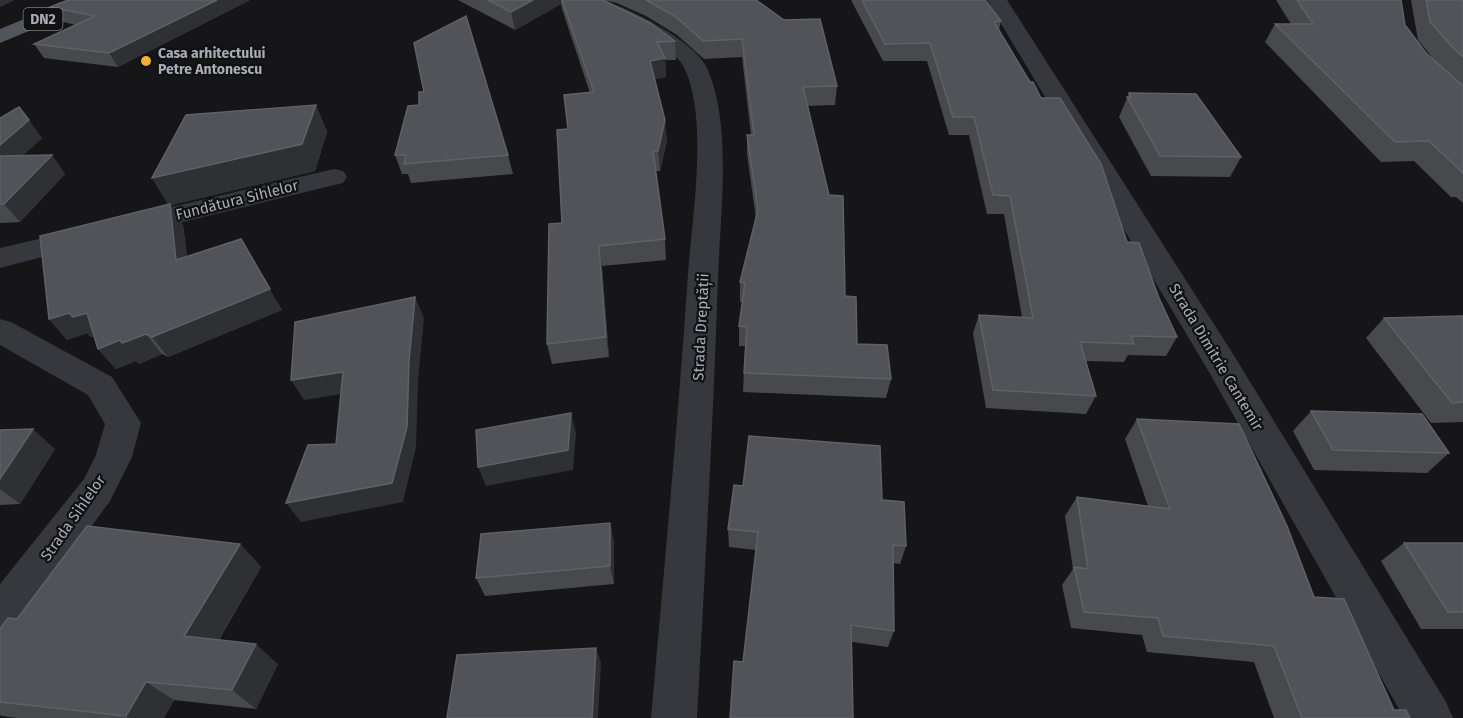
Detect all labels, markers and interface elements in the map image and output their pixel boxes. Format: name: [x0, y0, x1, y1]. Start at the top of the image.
road number: DN2: [24, 8, 63, 30]
place label: Casa arhitectului Petre Antonescu: [158, 45, 266, 78]
marker: Casa arhitectului Petre Antonescu: [139, 54, 153, 68]
street label: Fundătura Sihlelor: [174, 176, 300, 224]
street label: Strada Dreptății: [689, 273, 714, 381]
street label: Strada Dimitrie Cantemir: [1165, 280, 1267, 434]
street label: Strada Sihlelor: [37, 471, 109, 564]

